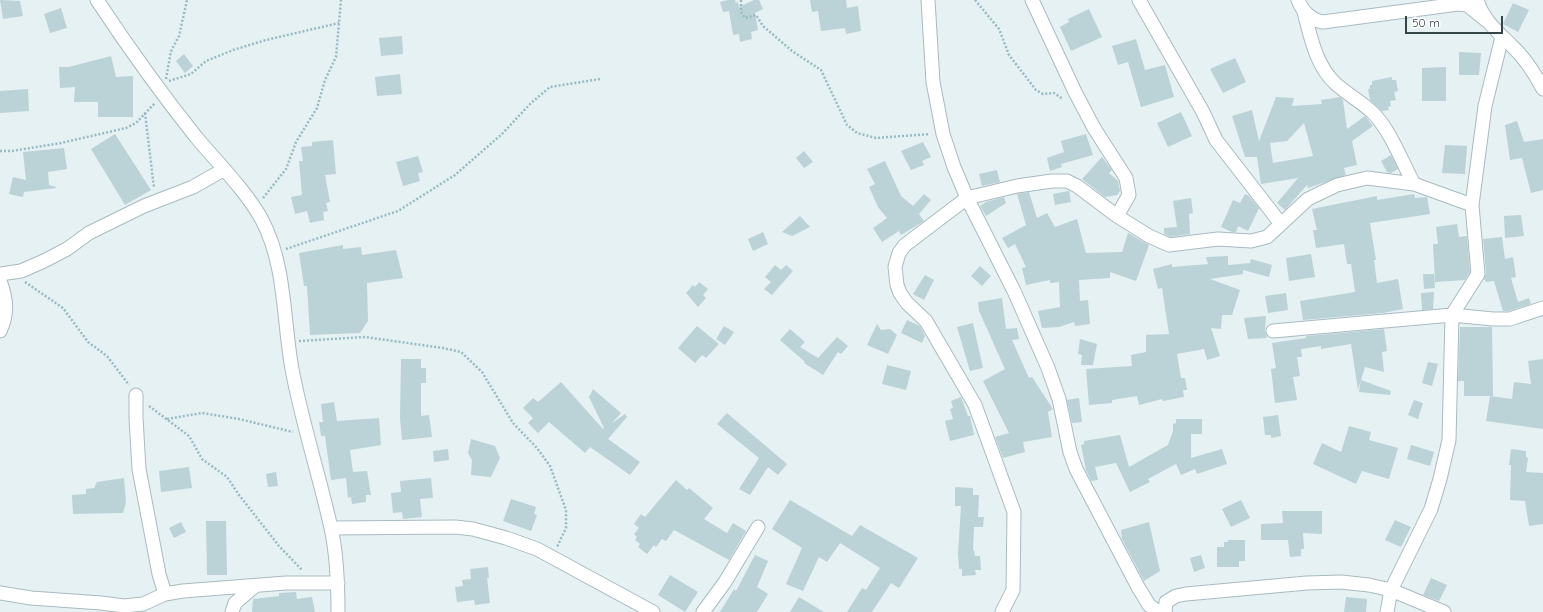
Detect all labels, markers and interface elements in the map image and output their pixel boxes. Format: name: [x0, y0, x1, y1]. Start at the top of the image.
scale bar: [1407, 8, 1505, 34]
text: 50 m: [1412, 15, 1440, 30]

